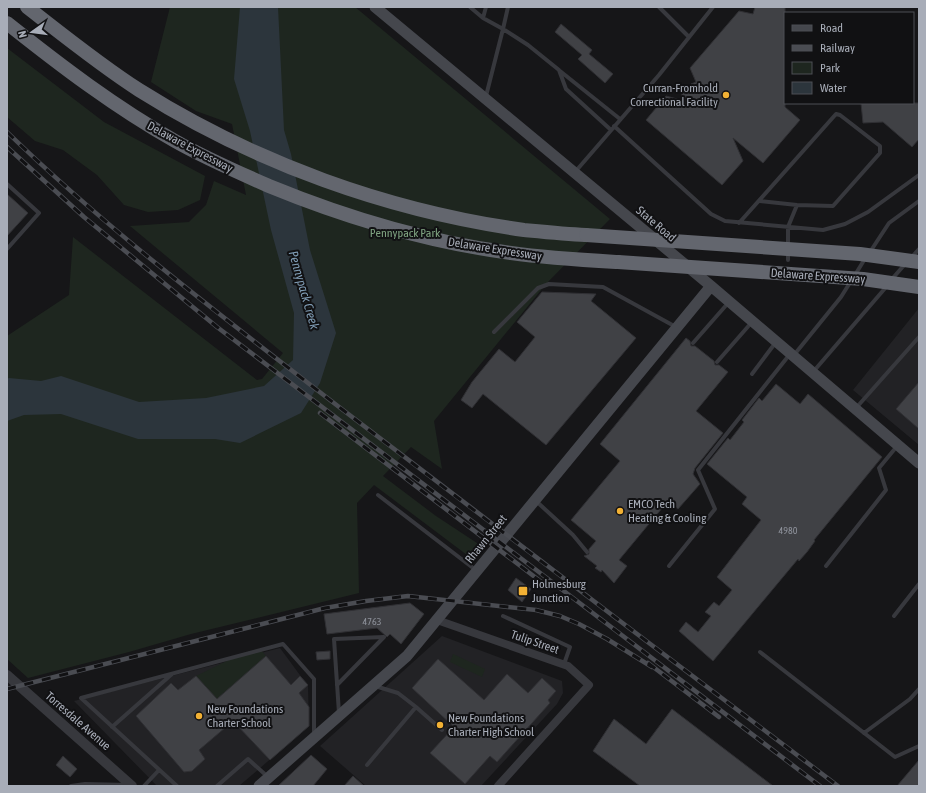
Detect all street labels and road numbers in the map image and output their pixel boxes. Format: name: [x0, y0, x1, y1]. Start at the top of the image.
street label: Delaware Expressway: [145, 119, 235, 175]
street label: State Road: [633, 203, 679, 245]
street label: Delaware Expressway: [447, 235, 543, 263]
street label: Delaware Expressway: [770, 266, 866, 286]
street label: Rhawn Street: [462, 511, 510, 566]
street label: Tulip Street: [509, 627, 561, 657]
street label: Torresdale Avenue: [43, 689, 113, 753]

